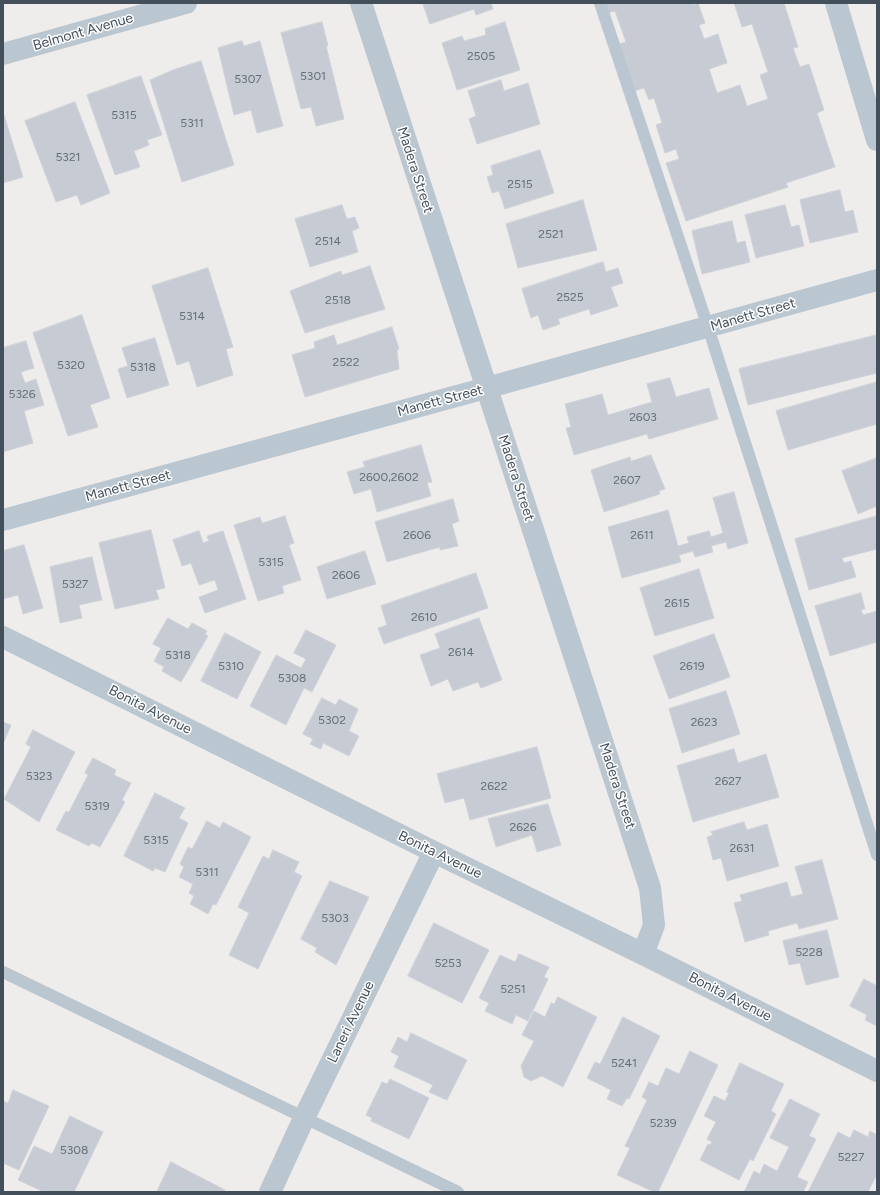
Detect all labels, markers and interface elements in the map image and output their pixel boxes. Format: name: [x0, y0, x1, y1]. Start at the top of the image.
street label: Belmont Avenue: [31, 10, 135, 54]
house number: 2505: [467, 49, 495, 63]
house number: 5301: [300, 69, 326, 83]
house number: 5307: [234, 72, 262, 86]
house number: 5315: [111, 108, 137, 122]
house number: 5311: [180, 116, 204, 130]
street label: Madera Street: [393, 125, 437, 215]
house number: 5321: [55, 150, 81, 164]
house number: 2515: [507, 177, 533, 191]
house number: 2521: [538, 227, 564, 241]
house number: 2514: [315, 234, 341, 248]
house number: 2525: [556, 290, 584, 304]
house number: 2518: [325, 293, 351, 307]
street label: Manett Street: [709, 295, 797, 335]
house number: 5314: [179, 309, 205, 323]
house number: 2522: [332, 355, 360, 369]
house number: 5320: [57, 358, 85, 372]
house number: 5318: [130, 360, 156, 374]
street label: Manett Street: [395, 382, 485, 420]
house number: 5326: [9, 387, 35, 401]
house number: 2603: [629, 410, 657, 424]
street label: Madera Street: [494, 433, 538, 523]
street label: Manett Street: [83, 467, 173, 505]
house number: 2600,2602: [359, 470, 419, 484]
house number: 2607: [613, 473, 641, 487]
house number: 2606: [403, 528, 431, 542]
house number: 2611: [630, 528, 654, 542]
house number: 5315: [258, 555, 284, 569]
house number: 2606: [332, 568, 360, 582]
house number: 5327: [62, 577, 88, 591]
house number: 2615: [664, 596, 690, 610]
house number: 2610: [411, 610, 437, 624]
house number: 2614: [448, 645, 474, 659]
house number: 5318: [165, 648, 191, 662]
house number: 5310: [218, 659, 244, 673]
house number: 2619: [679, 659, 705, 673]
house number: 5308: [278, 671, 306, 685]
street label: Bonita Avenue: [106, 682, 194, 738]
house number: 5302: [318, 713, 346, 727]
house number: 2623: [691, 715, 717, 729]
street label: Madera Street: [595, 741, 639, 831]
house number: 5323: [26, 769, 52, 783]
house number: 2627: [715, 774, 741, 788]
house number: 2622: [481, 779, 507, 793]
house number: 5319: [84, 799, 110, 813]
house number: 2626: [510, 820, 536, 834]
street label: Bonita Avenue: [395, 828, 485, 882]
house number: 5315: [143, 833, 169, 847]
house number: 2631: [730, 841, 754, 855]
house number: 5311: [195, 865, 219, 879]
house number: 5303: [321, 911, 349, 925]
house number: 5228: [795, 945, 823, 959]
house number: 5253: [434, 956, 462, 970]
street label: Bonita Avenue: [686, 969, 774, 1025]
street label: Laneri Avenue: [324, 978, 378, 1066]
house number: 5251: [500, 982, 526, 996]
house number: 5241: [611, 1056, 637, 1070]
house number: 5239: [650, 1116, 676, 1130]
house number: 5308: [60, 1143, 88, 1157]
house number: 5227: [838, 1150, 864, 1164]

